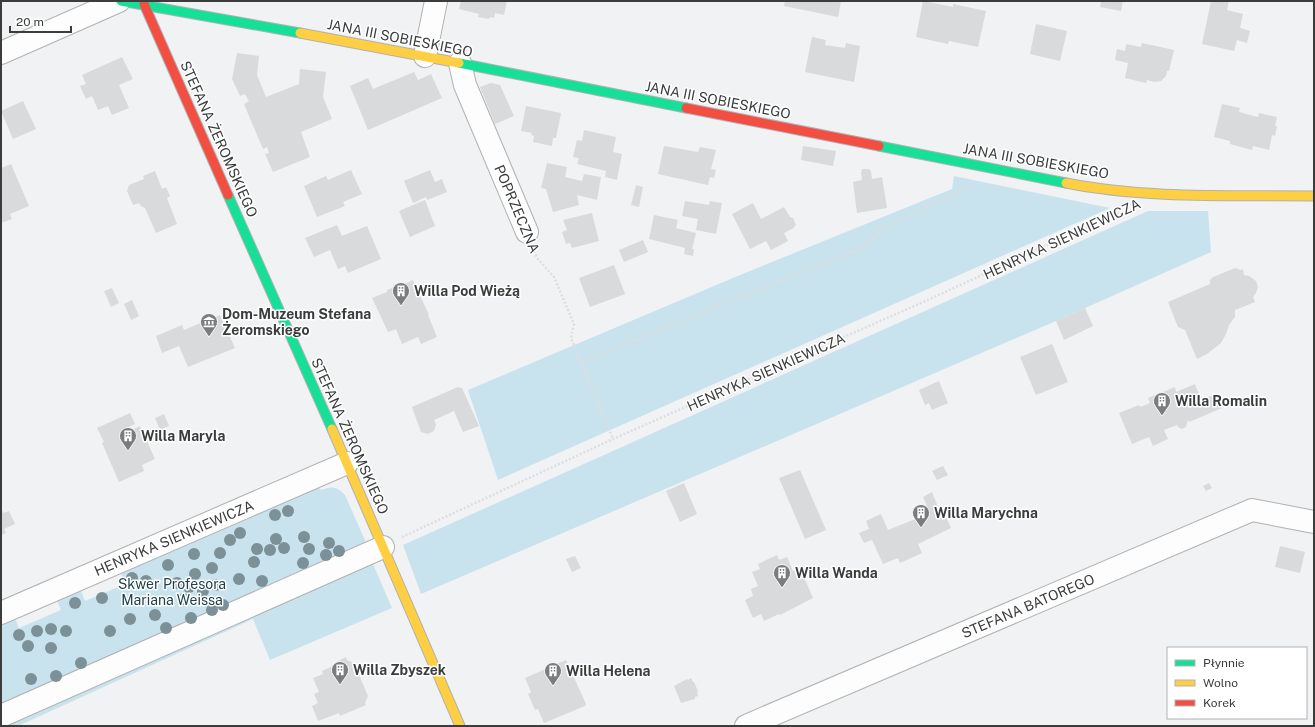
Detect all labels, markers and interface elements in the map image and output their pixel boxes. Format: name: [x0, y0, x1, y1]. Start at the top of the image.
scale bar: [10, 8, 71, 34]
text: 20 m: [16, 15, 44, 29]
street label: JANA III SOBIESKIEGO: [326, 16, 474, 60]
street label: STEFANA ŻEROMSKIEGO: [177, 58, 263, 220]
street label: JANA III SOBIESKIEGO: [644, 78, 792, 122]
street label: JANA III SOBIESKIEGO: [962, 140, 1110, 182]
street label: POPRZECZNA: [491, 163, 543, 256]
street label: HENRYKA SIENKIEWICZA: [981, 195, 1143, 283]
building icon: Willa Pod Wieżą: [391, 281, 411, 306]
place label: Willa Pod Wieżą: [414, 283, 520, 299]
place label: Dom-Muzeum Stefana Żeromskiego: [222, 306, 371, 338]
museum icon: Dom-Muzeum Stefana Żeromskiego: [199, 312, 219, 337]
street label: HENRYKA SIENKIEWICZA: [684, 330, 848, 414]
street label: STEFANA ŻEROMSKIEGO: [308, 355, 394, 517]
building icon: Willa Romalin: [1152, 391, 1172, 416]
place label: Willa Romalin: [1175, 393, 1267, 409]
building icon: Willa Maryla: [118, 426, 138, 451]
place label: Willa Maryla: [141, 428, 225, 444]
street label: HENRYKA SIENKIEWICZA: [92, 497, 256, 579]
building icon: Willa Marychna: [911, 503, 931, 528]
place label: Willa Marychna: [934, 505, 1038, 521]
building icon: Willa Wanda: [772, 563, 792, 588]
place label: Willa Wanda: [795, 565, 878, 581]
street label: STEFANA BATOREGO: [959, 571, 1097, 641]
park label: Skwer Profesora Mariana Weissa: [118, 576, 226, 608]
legend: [1167, 647, 1307, 719]
text: Płynnie: [1203, 656, 1245, 670]
building icon: Willa Zbyszek: [330, 660, 350, 685]
building icon: Willa Helena: [543, 661, 563, 686]
place label: Willa Zbyszek: [353, 662, 446, 678]
place label: Willa Helena: [566, 663, 651, 679]
text: Wolno: [1203, 676, 1238, 690]
text: Korek: [1203, 696, 1236, 710]

